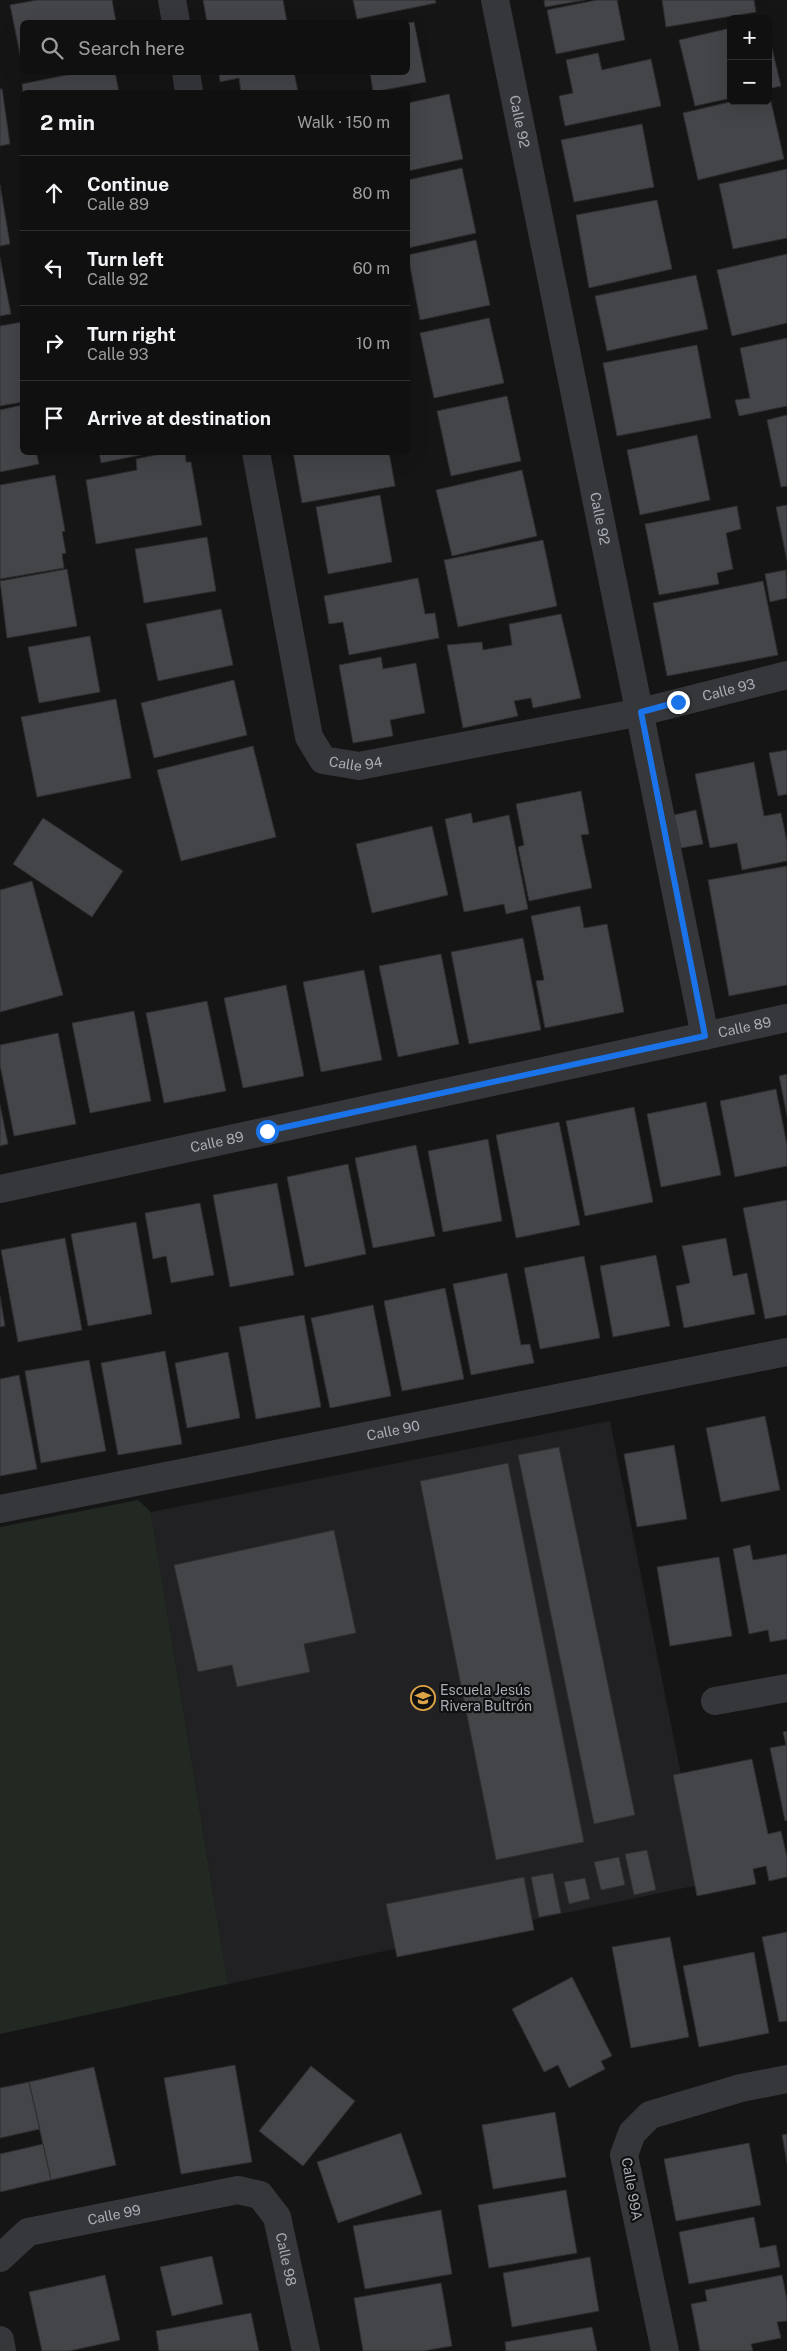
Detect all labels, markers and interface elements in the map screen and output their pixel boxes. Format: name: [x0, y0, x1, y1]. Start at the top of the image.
map controls: [727, 15, 772, 105]
button: +: [727, 15, 772, 60]
search box: [20, 20, 410, 75]
icon: search: [38, 34, 66, 62]
text: Search here: [78, 37, 185, 59]
button: −: [727, 60, 772, 105]
street label: Calle 92: [506, 94, 533, 149]
text: 2 min: [40, 110, 95, 135]
text: Walk · 150 m: [297, 113, 390, 132]
text: Continue: [87, 173, 169, 195]
icon: ahead: [40, 179, 68, 207]
text: 80 m: [352, 184, 390, 203]
text: Calle 89: [87, 195, 149, 214]
text: Turn left: [87, 248, 164, 270]
icon: left: [40, 254, 68, 282]
text: 60 m: [353, 259, 390, 278]
text: Calle 92: [87, 270, 148, 289]
text: Turn right: [87, 323, 176, 345]
icon: right: [40, 329, 68, 357]
text: 10 m: [356, 334, 390, 353]
text: Calle 93: [87, 345, 149, 364]
icon: arrive: [40, 404, 68, 432]
text: Arrive at destination: [87, 407, 271, 429]
street label: Calle 92: [587, 491, 613, 546]
street label: Calle 93: [701, 675, 757, 704]
route end: [667, 691, 690, 714]
street label: Calle 94: [328, 753, 384, 774]
street label: Calle 89: [716, 1014, 773, 1041]
route start: [256, 1120, 279, 1143]
street label: Calle 89: [189, 1128, 245, 1155]
street label: Calle 90: [365, 1417, 421, 1444]
place label: Escuela Jesús Rivera Bultrón: [440, 1682, 532, 1714]
school or university icon: Escuela Jesús Rivera Bultrón: [410, 1685, 436, 1711]
street label: Calle 99A: [619, 2156, 645, 2222]
street label: Calle 99: [86, 2202, 142, 2228]
street label: Calle 98: [273, 2231, 300, 2287]

